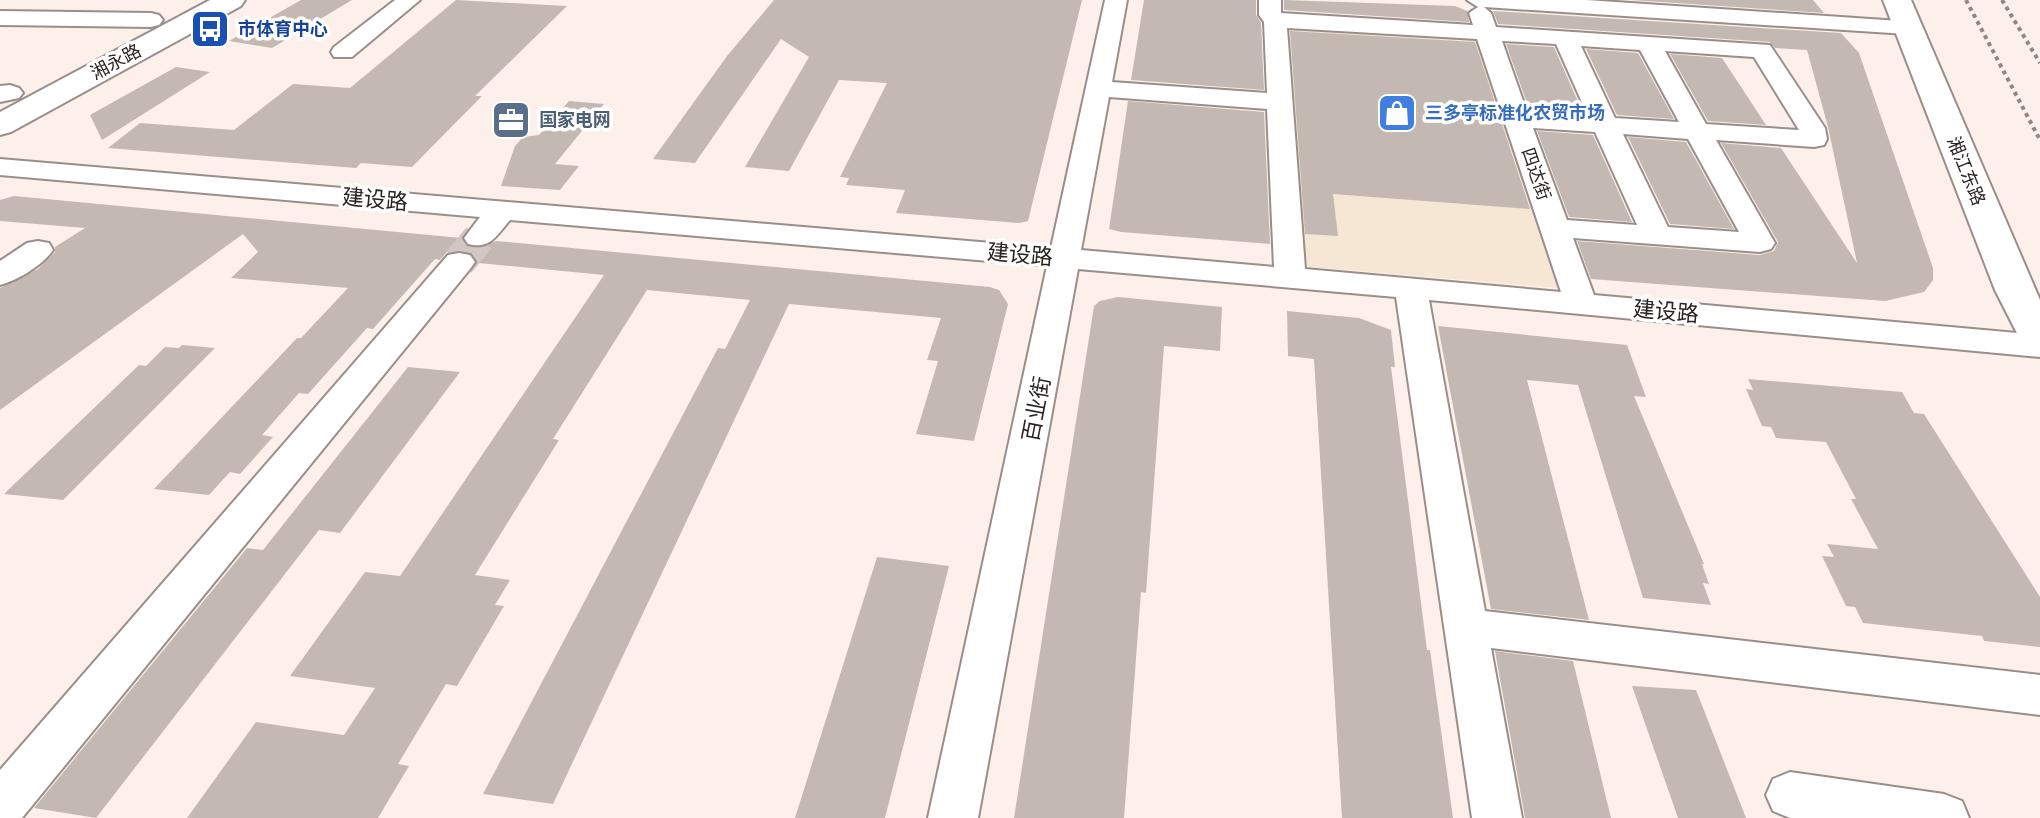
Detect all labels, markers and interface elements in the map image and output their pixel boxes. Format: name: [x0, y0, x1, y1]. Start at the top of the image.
bus stop icon: 市体育中心: [189, 8, 231, 50]
place label: 市体育中心: [238, 17, 328, 39]
street label: 湘永路: [87, 39, 145, 84]
shop icon: 三多亭标准化农贸市场: [1376, 92, 1418, 134]
office icon: 国家电网: [490, 99, 532, 141]
place label: 三多亭标准化农贸市场: [1425, 101, 1605, 123]
place label: 国家电网: [539, 108, 611, 130]
street label: 湘江东路: [1943, 133, 1991, 208]
street label: 四达街: [1518, 145, 1556, 203]
street label: 建设路: [341, 182, 409, 214]
street label: 建设路: [986, 237, 1054, 269]
street label: 建设路: [1632, 294, 1700, 326]
street label: 百业街: [1016, 374, 1054, 444]

